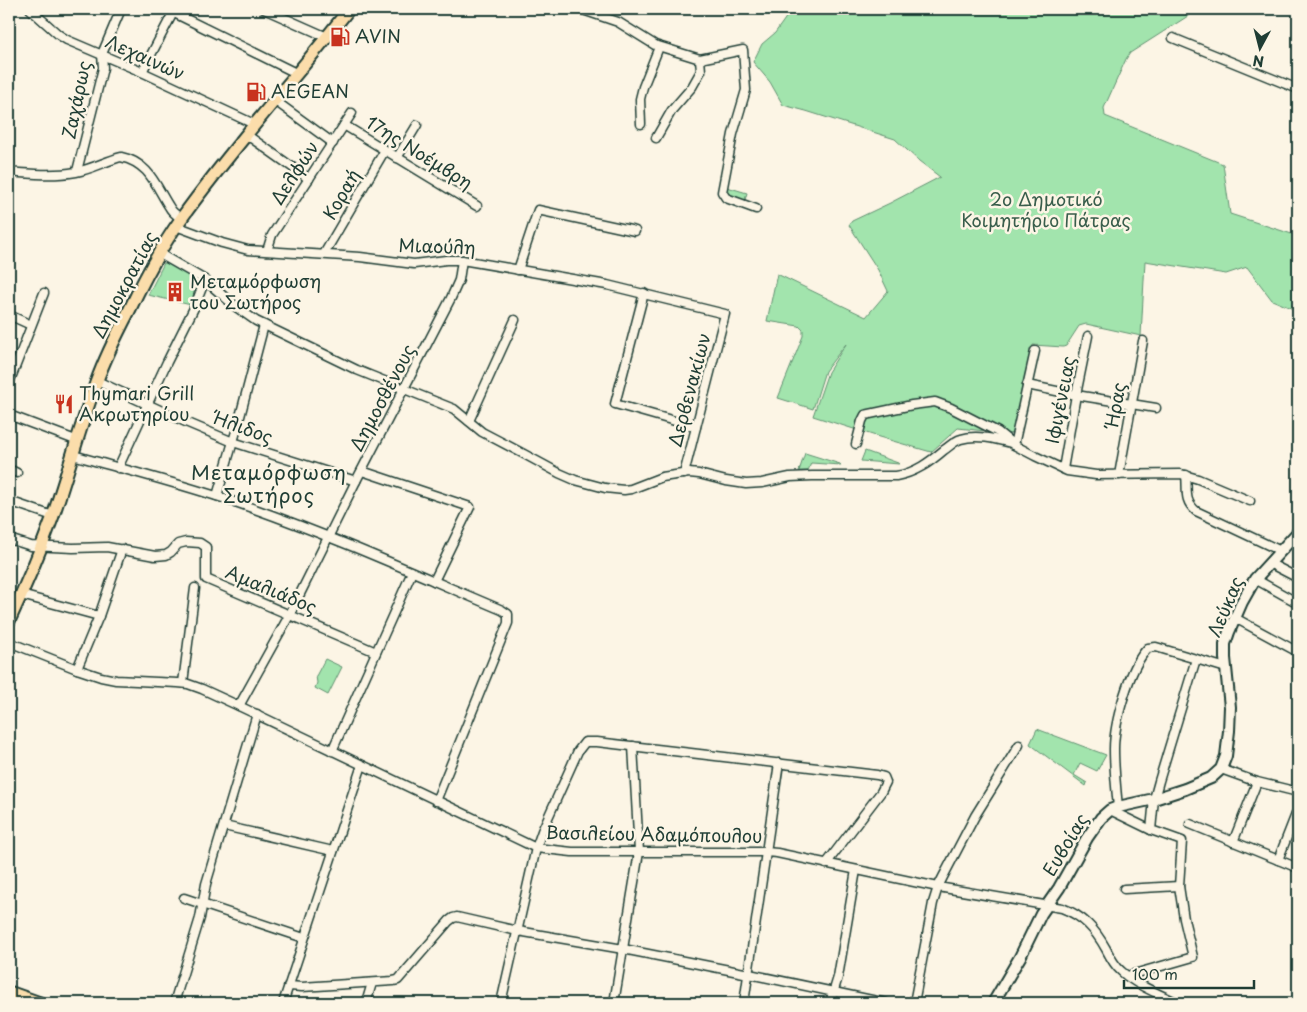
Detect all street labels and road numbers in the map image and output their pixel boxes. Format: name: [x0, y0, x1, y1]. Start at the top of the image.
street label: Λεχαινών: [102, 27, 190, 86]
street label: Ζαχάρως: [54, 58, 97, 141]
street label: 17ης Νοέμβρη: [361, 108, 478, 195]
street label: Δελφών: [263, 135, 324, 209]
street label: Κοραή: [315, 164, 366, 225]
street label: Δημοκρατίας: [84, 226, 163, 343]
street label: Μιαούλη: [398, 231, 476, 260]
street label: Δερβενακίων: [660, 330, 717, 449]
street label: Δημοσθένους: [342, 339, 421, 456]
street label: Ιφιγένειας: [1038, 353, 1081, 446]
street label: Ήρας: [1097, 380, 1132, 432]
street label: Ήλιδος: [207, 402, 277, 450]
street label: Αμαλιάδος: [222, 557, 321, 620]
street label: Λεύκας: [1200, 572, 1249, 641]
street label: Ευβοίας: [1035, 808, 1094, 881]
street label: Βασιλείου Αδαμόπουλου: [545, 818, 763, 849]

